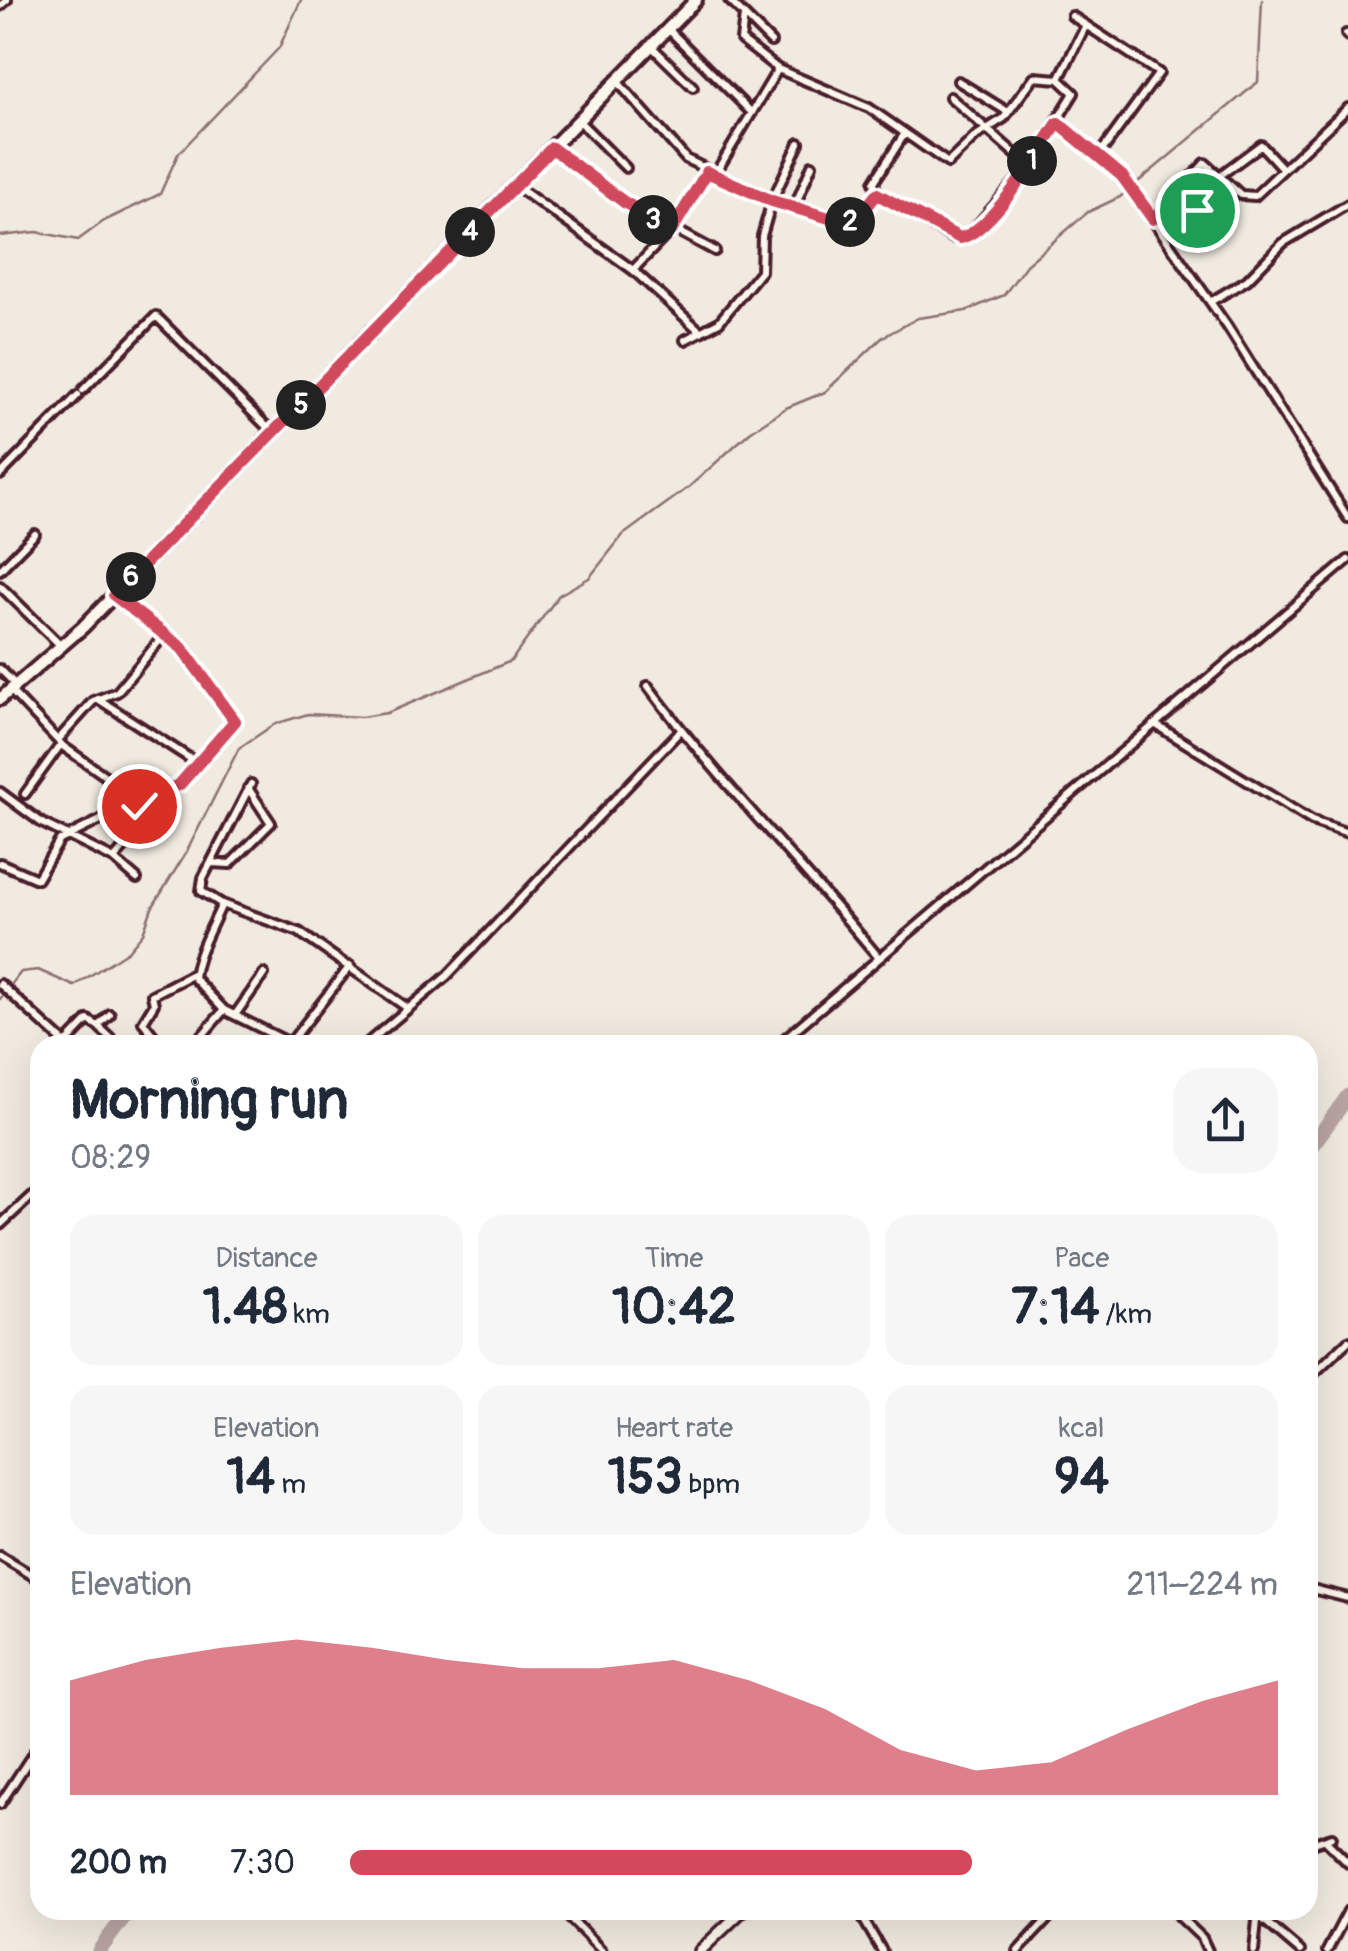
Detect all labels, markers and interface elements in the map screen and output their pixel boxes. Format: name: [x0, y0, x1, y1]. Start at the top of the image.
pin: 1: [1007, 136, 1057, 186]
text: 1: [1027, 143, 1037, 178]
pin: [1155, 168, 1240, 253]
icon: arrive: [1170, 183, 1225, 238]
pin: 3: [628, 195, 678, 245]
pin: 2: [825, 197, 875, 247]
text: 3: [645, 202, 661, 237]
text: 2: [842, 204, 858, 239]
pin: 4: [445, 207, 495, 257]
text: 4: [462, 214, 478, 249]
pin: 5: [276, 380, 326, 430]
text: 5: [293, 387, 309, 422]
pin: 6: [106, 552, 156, 602]
text: 6: [123, 559, 139, 594]
pin: [97, 764, 182, 849]
icon: check: [112, 779, 167, 834]
text: Morning run: [70, 1066, 348, 1135]
button: share: [1173, 1068, 1278, 1173]
text: 08:29: [70, 1138, 151, 1178]
text: Distance: [215, 1241, 318, 1276]
text: Time: [645, 1241, 703, 1276]
text: Pace: [1054, 1241, 1109, 1276]
text: 1.48: [203, 1276, 287, 1339]
text: 10:42: [612, 1276, 736, 1339]
text: 7:14: [1011, 1276, 1100, 1339]
text: km: [287, 1297, 330, 1332]
text: /km: [1100, 1297, 1152, 1332]
text: Elevation: [213, 1411, 320, 1446]
text: Heart rate: [615, 1411, 733, 1446]
text: kcal: [1059, 1411, 1104, 1446]
text: 14: [227, 1446, 275, 1509]
text: 153: [608, 1446, 682, 1509]
text: 94: [1054, 1446, 1109, 1509]
text: m: [275, 1467, 306, 1502]
text: bpm: [682, 1467, 740, 1502]
text: Elevation: [70, 1565, 192, 1605]
text: 211–224 m: [1127, 1565, 1278, 1605]
text: 200 m: [70, 1843, 167, 1883]
text: 7:30: [230, 1843, 295, 1883]

